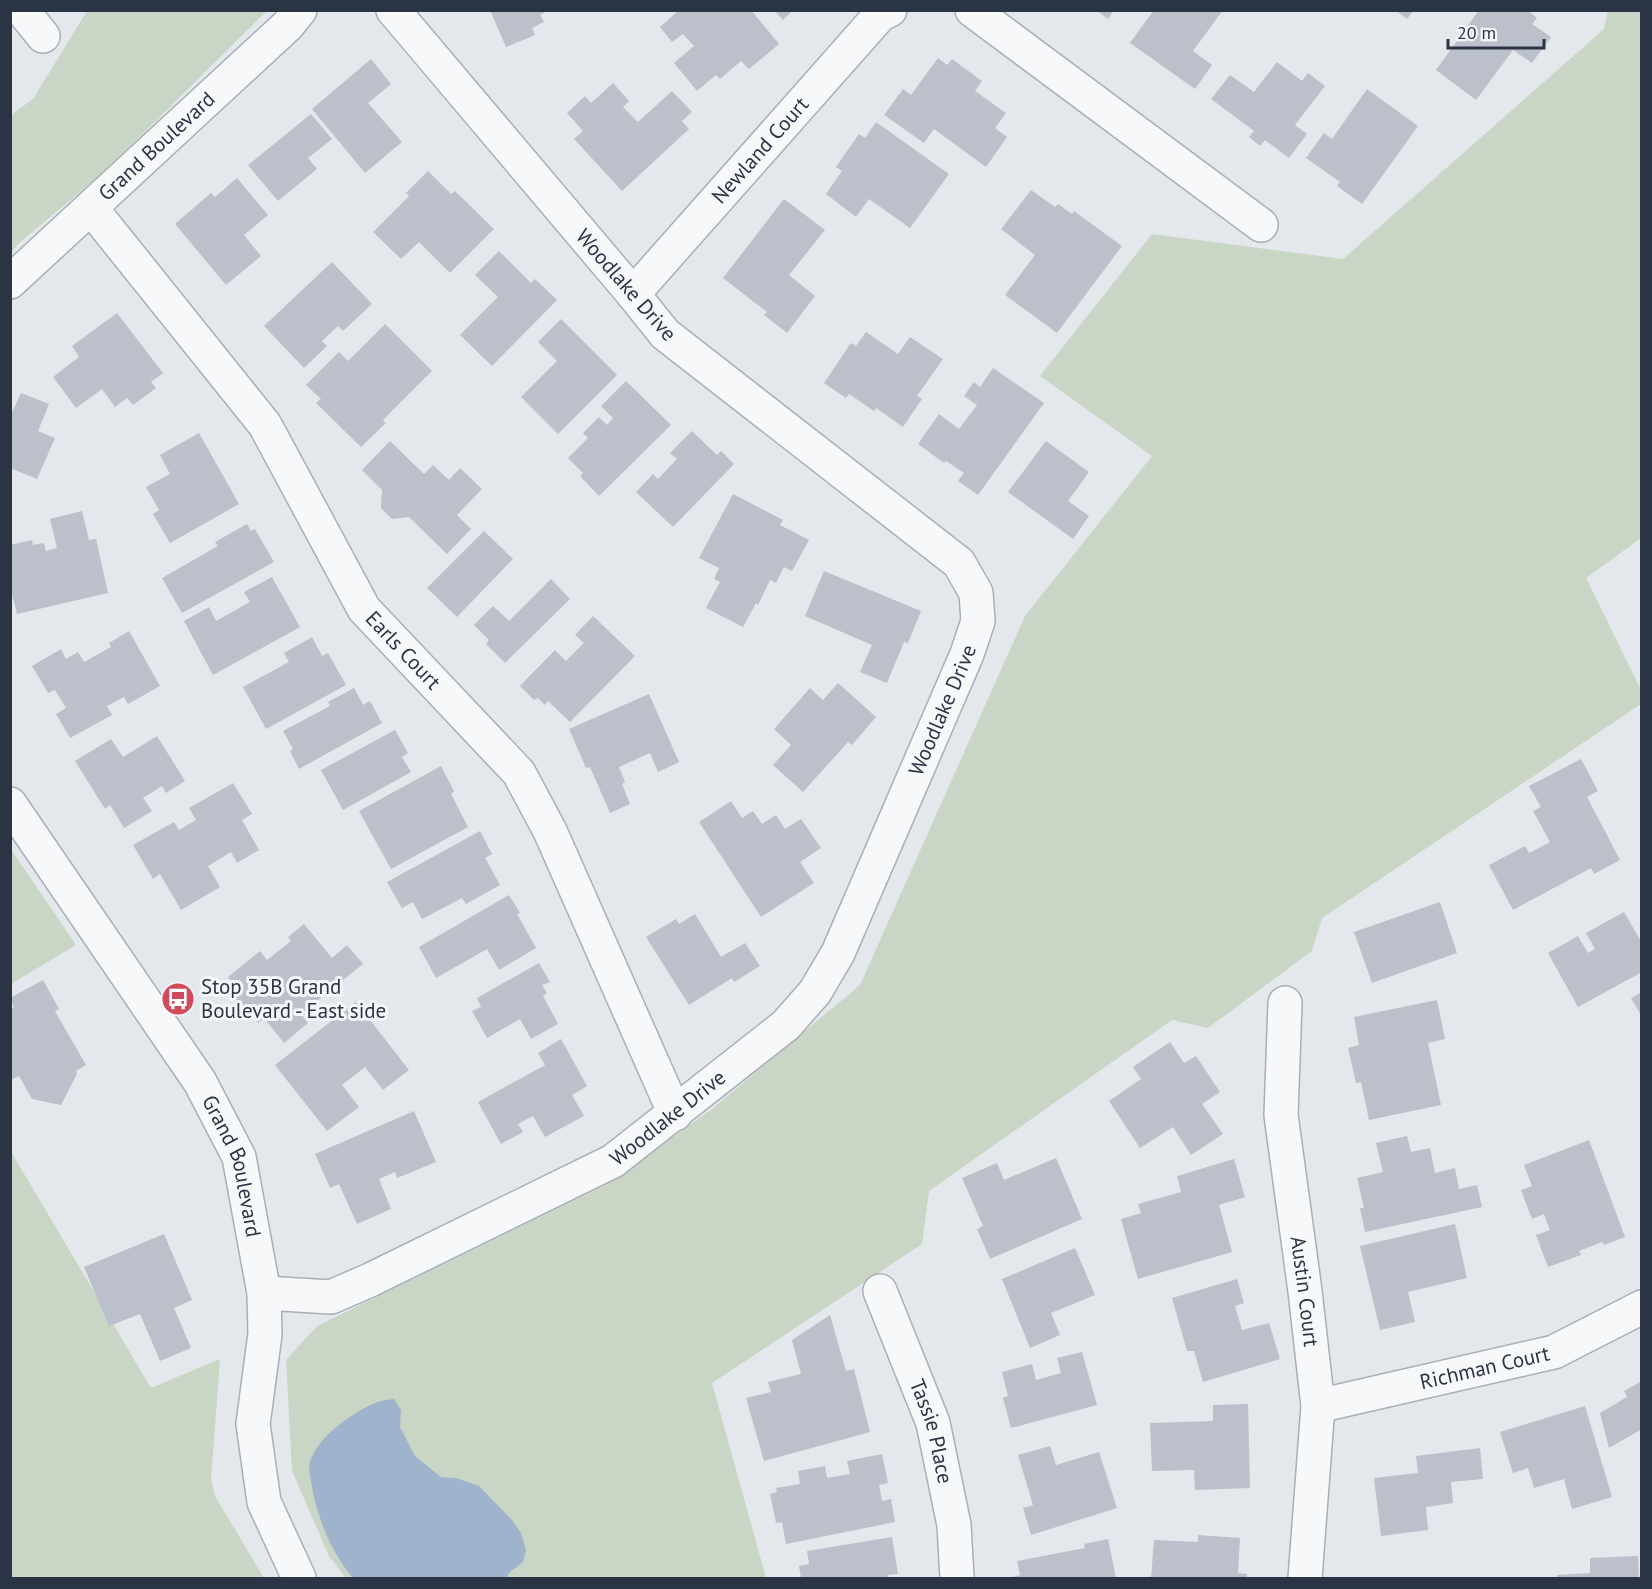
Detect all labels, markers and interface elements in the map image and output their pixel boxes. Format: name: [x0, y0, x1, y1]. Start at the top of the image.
scale bar: [1448, 12, 1544, 50]
text: 20 m: [1457, 21, 1496, 44]
street label: Grand Boulevard: [93, 85, 220, 206]
street label: Newland Court: [705, 91, 814, 209]
street label: Woodlake Drive: [570, 223, 682, 346]
street label: Earls Court: [360, 605, 447, 695]
street label: Woodlake Drive: [902, 641, 982, 780]
place label: Stop 35B Grand Boulevard - East side: [201, 973, 386, 1024]
bus stop icon: Stop 35B Grand Boulevard - East side: [160, 981, 196, 1017]
street label: Woodlake Drive: [604, 1064, 731, 1171]
street label: Grand Boulevard: [196, 1090, 267, 1239]
street label: Austin Court: [1285, 1234, 1325, 1348]
street label: Richman Court: [1417, 1339, 1552, 1395]
street label: Tassie Place: [904, 1375, 959, 1486]

